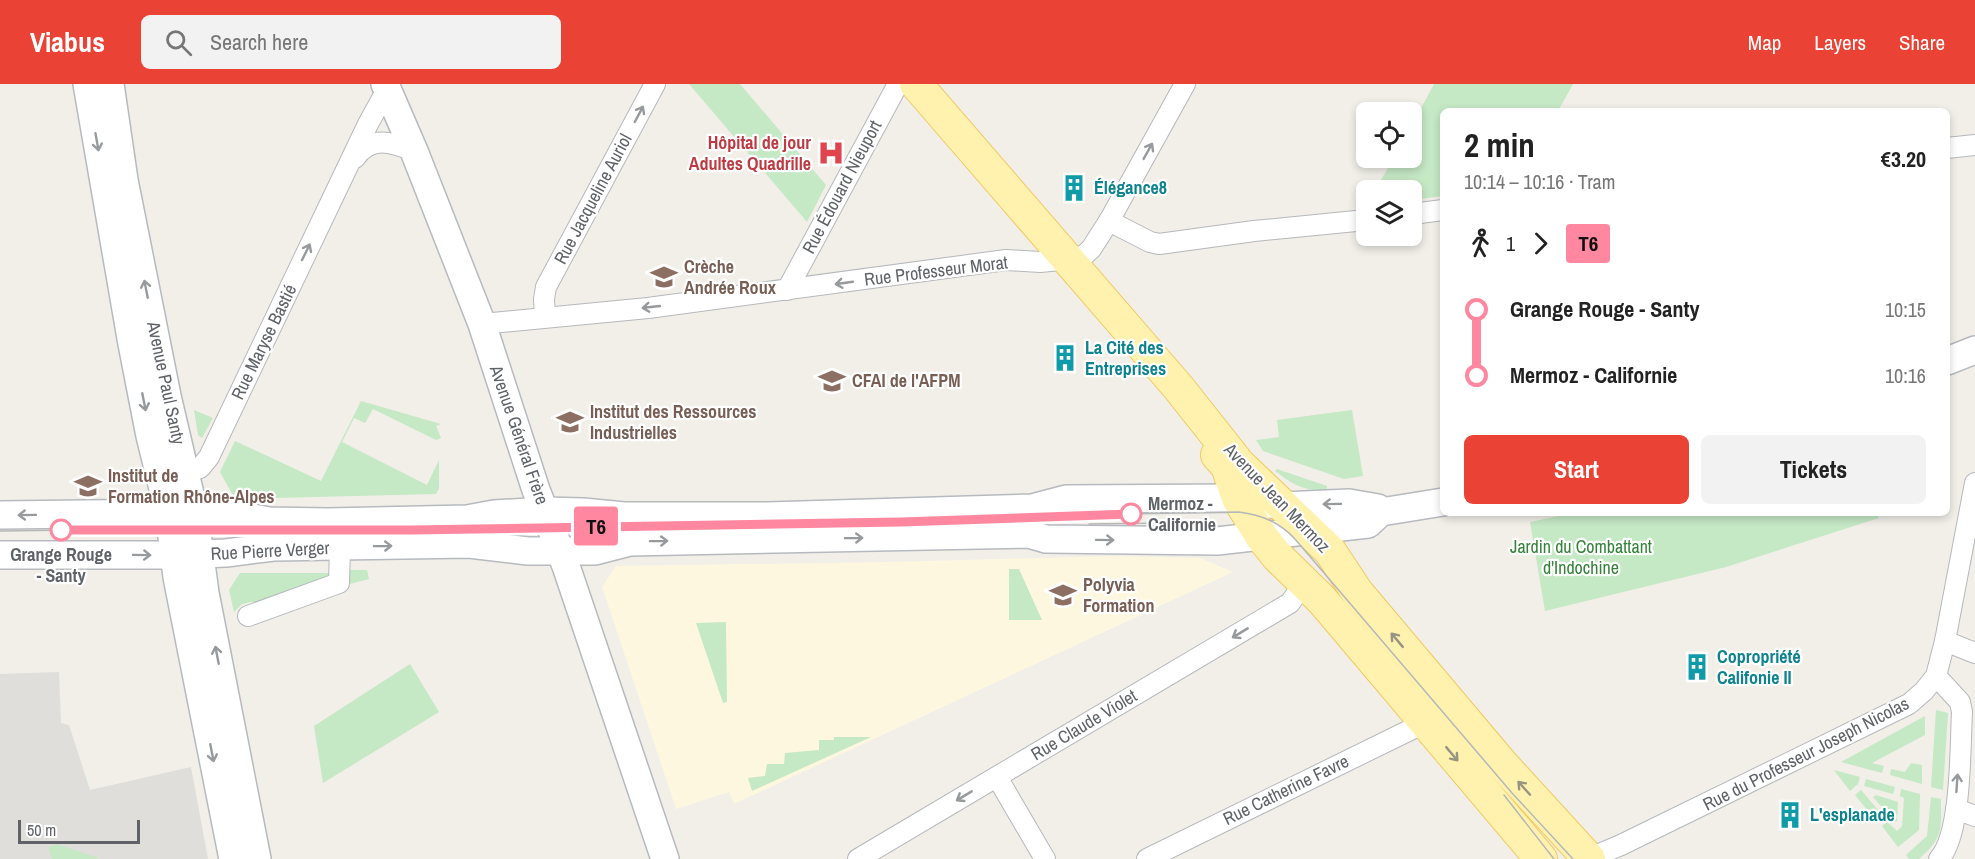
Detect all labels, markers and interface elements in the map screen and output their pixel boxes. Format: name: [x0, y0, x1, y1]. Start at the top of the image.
search box: [141, 15, 561, 69]
text: Viabus: [30, 23, 105, 61]
icon: search: [162, 26, 195, 59]
text: Search here: [210, 27, 308, 57]
text: Map: [1748, 28, 1781, 57]
text: Layers: [1814, 28, 1866, 57]
text: Share: [1899, 28, 1945, 57]
map controls: [1356, 102, 1422, 246]
button: locate: [1356, 102, 1422, 168]
one-way arrow: [633, 106, 645, 123]
street label: Rue Édouard Nieuport: [796, 116, 887, 258]
text: 2 min: [1464, 123, 1535, 167]
street label: Rue Jacqueline Auriol: [548, 129, 637, 268]
place label: Hôpital de jour Adultes Quadrille: [689, 130, 811, 176]
one-way arrow: [92, 131, 103, 151]
hospital icon: Hôpital de jour Adultes Quadrille: [816, 138, 846, 168]
one-way arrow: [1143, 143, 1154, 161]
text: €3.20: [1881, 144, 1926, 174]
text: 10:14 – 10:16 · Tram: [1464, 168, 1615, 195]
building icon: Élégance8: [1059, 173, 1089, 203]
place label: Élégance8: [1094, 175, 1167, 200]
button: layers: [1356, 180, 1422, 246]
icon: walk: [1464, 227, 1497, 260]
icon: forward: [1524, 227, 1557, 260]
text: T6: [1578, 229, 1598, 258]
text: 1: [1506, 230, 1515, 257]
one-way arrow: [301, 244, 313, 262]
street label: Rue Professeur Morat: [863, 249, 1009, 292]
place label: Crèche Andrée Roux: [684, 254, 777, 300]
school or university icon: Crèche Andrée Roux: [649, 262, 679, 292]
one-way arrow: [835, 278, 855, 289]
one-way arrow: [140, 280, 151, 300]
street label: Rue Maryse Bastié: [225, 280, 302, 404]
text: Grange Rouge - Santy: [1510, 294, 1699, 324]
text: 10:15: [1885, 296, 1926, 323]
one-way arrow: [641, 302, 661, 313]
street label: Avenue Paul Santy: [141, 318, 192, 447]
place label: La Cité des Entreprises: [1085, 335, 1166, 381]
building icon: La Cité des Entreprises: [1050, 343, 1080, 373]
text: Mermoz - Californie: [1510, 360, 1677, 390]
street label: Avenue Général Frère: [484, 361, 555, 508]
text: 10:16: [1885, 362, 1926, 389]
school or university icon: CFAI de l'AFPM: [817, 366, 847, 396]
place label: CFAI de l'AFPM: [852, 368, 961, 393]
one-way arrow: [139, 391, 150, 411]
place label: Institut des Ressources Industrielles: [590, 399, 757, 445]
school or university icon: Institut des Ressources Industrielles: [555, 407, 585, 437]
button: Start: [1464, 435, 1689, 504]
button: Tickets: [1701, 435, 1926, 504]
street label: Avenue Jean Mermoz: [1218, 437, 1336, 558]
place label: Institut de Formation Rhône-Alpes: [108, 463, 275, 509]
school or university icon: Institut de Formation Rhône-Alpes: [73, 471, 103, 501]
place label: Mermoz - Californie: [1148, 491, 1216, 537]
one-way arrow: [1323, 498, 1343, 509]
marker: Mermoz - Californie: [1120, 503, 1142, 525]
line badge: T6: [569, 506, 623, 546]
one-way arrow: [17, 509, 37, 520]
text: T6: [586, 512, 606, 541]
marker: Grange Rouge - Santy: [50, 519, 72, 541]
one-way arrow: [844, 532, 864, 544]
one-way arrow: [1094, 534, 1114, 545]
park label: Jardin du Combattant d'Indochine: [1510, 534, 1652, 580]
street label: Rue Pierre Verger: [210, 535, 330, 566]
one-way arrow: [649, 535, 669, 547]
one-way arrow: [373, 540, 393, 552]
place label: Grange Rouge - Santy: [10, 542, 112, 588]
one-way arrow: [132, 549, 152, 561]
place label: Polyvia Formation: [1083, 572, 1154, 618]
school or university icon: Polyvia Formation: [1048, 580, 1078, 610]
one-way arrow: [1232, 627, 1249, 639]
one-way arrow: [1390, 632, 1403, 648]
place label: Copropriété Califonie II: [1717, 644, 1801, 690]
one-way arrow: [211, 645, 222, 665]
building icon: Copropriété Califonie II: [1682, 652, 1712, 682]
street label: Rue Claude Violet: [1026, 683, 1141, 766]
street label: Rue du Professeur Joseph Nicolas: [1698, 691, 1913, 816]
one-way arrow: [207, 743, 218, 762]
one-way arrow: [1446, 746, 1459, 762]
street label: Rue Catherine Favre: [1219, 748, 1353, 831]
one-way arrow: [1952, 774, 1963, 794]
one-way arrow: [1517, 780, 1531, 795]
one-way arrow: [956, 791, 973, 803]
building icon: L'esplanade: [1775, 800, 1805, 830]
place label: L'esplanade: [1810, 802, 1895, 827]
scale bar: [18, 817, 140, 844]
text: 50 m: [27, 819, 56, 841]

